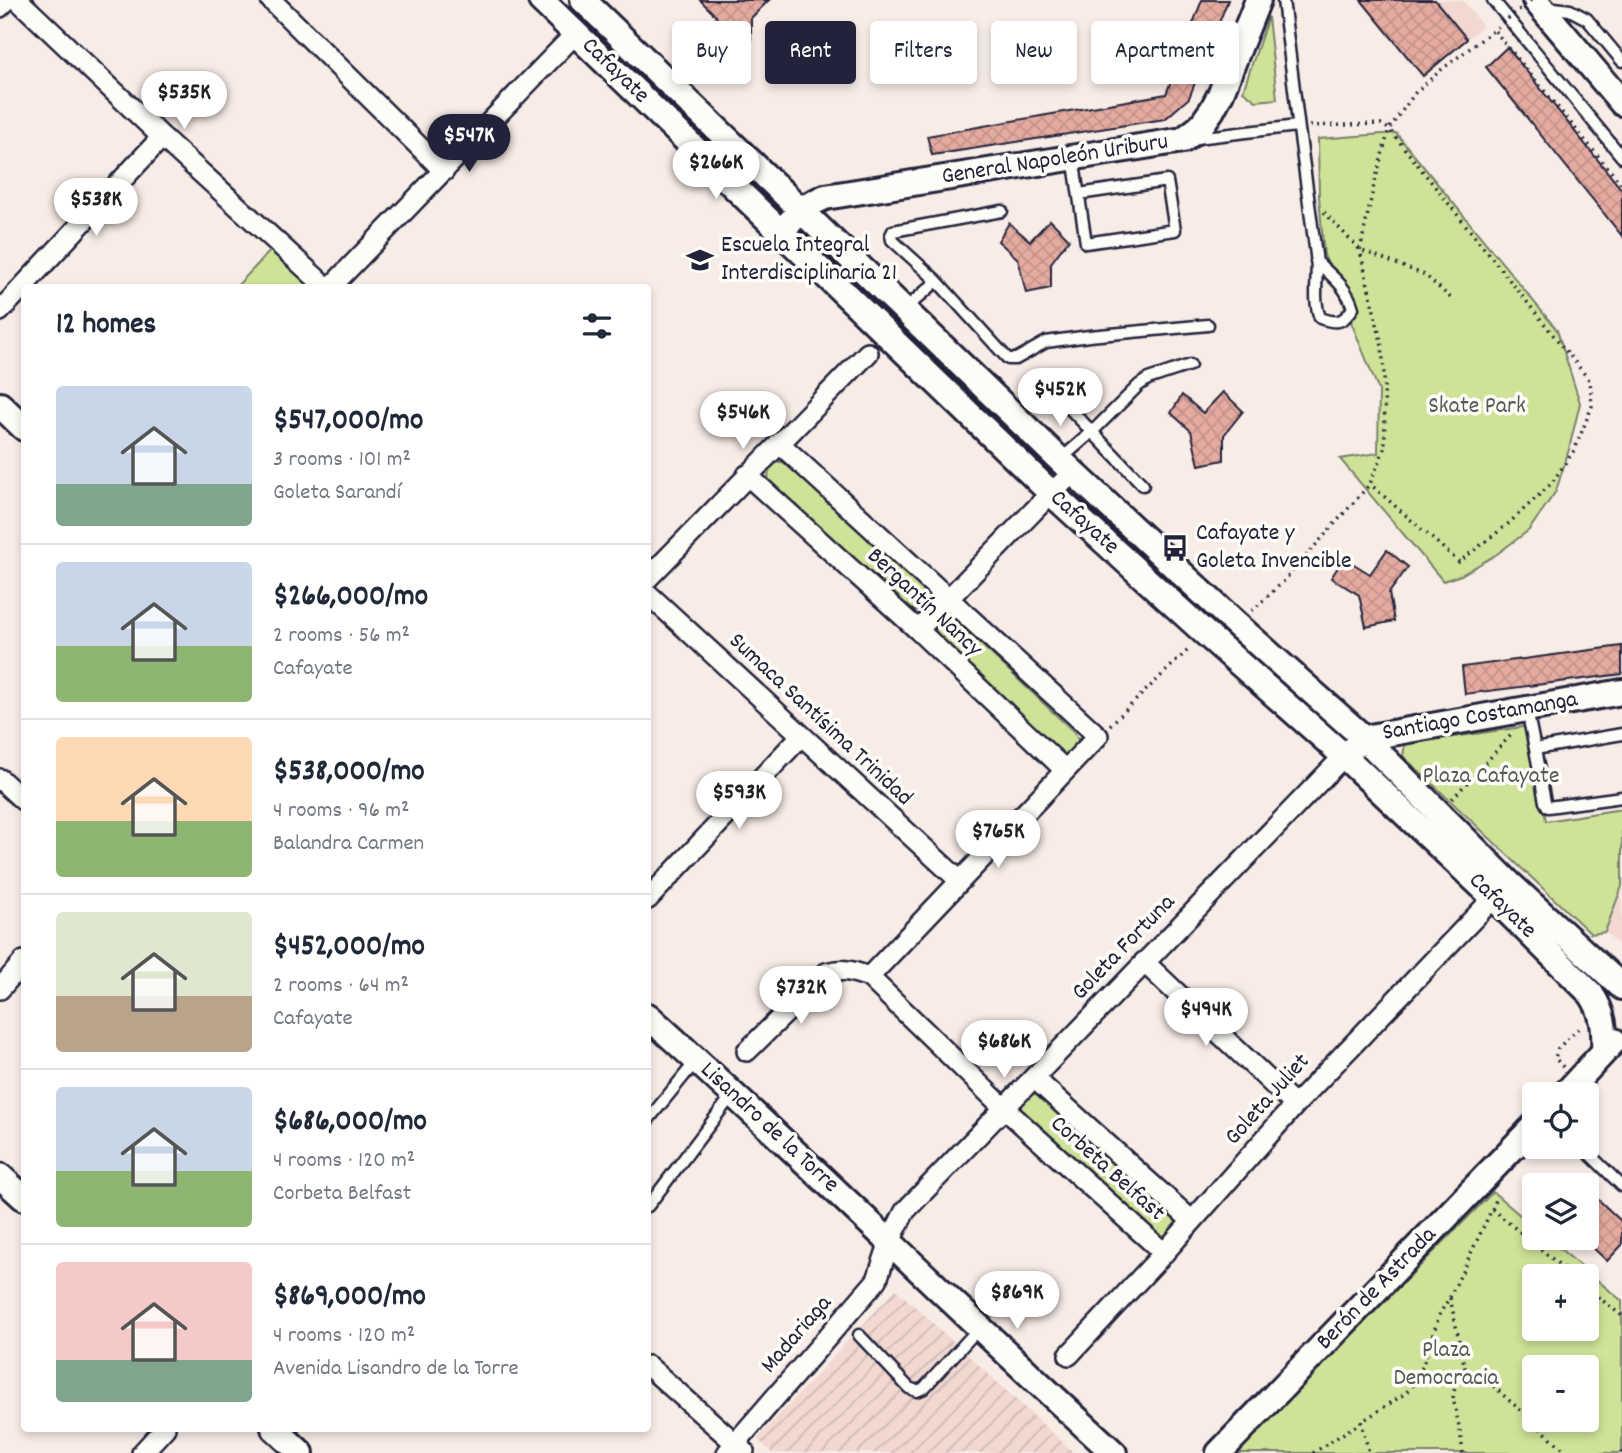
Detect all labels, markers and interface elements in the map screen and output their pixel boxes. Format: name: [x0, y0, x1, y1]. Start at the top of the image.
chip: Buy: [672, 21, 751, 84]
chip: Rent: [765, 21, 856, 84]
chip: Filters: [870, 21, 977, 84]
chip: New: [991, 21, 1077, 84]
chip: Apartment: [1091, 21, 1239, 84]
street label: Cafayate: [573, 30, 657, 112]
pin: $535K: [135, 72, 233, 131]
text: $535K: [157, 77, 211, 110]
pin: $547K: [420, 114, 518, 174]
text: $547K: [443, 120, 495, 153]
street label: General Napoleón Uriburu: [939, 125, 1171, 195]
pin: $266K: [667, 142, 765, 201]
text: $266K: [689, 147, 743, 180]
pin: $538K: [47, 178, 145, 238]
text: $538K: [70, 184, 122, 217]
place label: Escuela Integral Interdisciplinaria 21: [721, 229, 897, 291]
school or university icon: Escuela Integral Interdisciplinaria 21: [685, 245, 715, 275]
text: 12 homes: [56, 305, 156, 348]
icon: filters: [578, 307, 616, 345]
pin: $452K: [1011, 368, 1109, 428]
text: $452K: [1034, 374, 1086, 407]
park label: Skate Park: [1428, 390, 1526, 424]
pin: $546K: [694, 392, 792, 451]
text: $546K: [716, 397, 770, 430]
text: $547,000/mo: [273, 401, 423, 444]
icon: home: [112, 414, 196, 498]
text: 3 rooms · 101 m²: [273, 444, 411, 477]
text: Goleta Sarandí: [273, 477, 401, 510]
street label: Cafayate: [1042, 483, 1126, 563]
place label: Cafayate y Goleta Invencible: [1196, 517, 1352, 579]
bus stop icon: Cafayate y Goleta Invencible: [1160, 533, 1190, 563]
street label: Bergantín Nancy: [859, 540, 990, 666]
text: $266,000/mo: [273, 577, 428, 620]
icon: home: [112, 590, 196, 674]
text: 2 rooms · 56 m²: [273, 620, 410, 653]
street label: Sumaca Santísima Trinidad: [720, 625, 920, 815]
text: Cafayate: [273, 653, 353, 686]
street label: Santiago Costamanga: [1380, 683, 1581, 751]
text: $538,000/mo: [273, 752, 425, 795]
park label: Plaza Cafayate: [1423, 760, 1559, 794]
icon: home: [112, 765, 196, 849]
pin: $593K: [690, 772, 788, 831]
text: $593K: [712, 777, 766, 810]
text: 4 rooms · 96 m²: [273, 795, 409, 828]
pin: $765K: [949, 810, 1047, 870]
text: $765K: [971, 816, 1025, 849]
text: Balandra Carmen: [273, 828, 424, 861]
street label: Cafayate: [1460, 865, 1544, 947]
street label: Goleta Fortuna: [1064, 887, 1184, 1009]
text: $452,000/mo: [273, 927, 425, 970]
icon: home: [112, 940, 196, 1024]
pin: $732K: [752, 967, 850, 1026]
text: 2 rooms · 64 m²: [273, 970, 409, 1003]
text: $732K: [775, 972, 827, 1005]
pin: $494K: [1157, 988, 1255, 1048]
text: $494K: [1180, 994, 1232, 1027]
text: Cafayate: [273, 1003, 353, 1036]
pin: $686K: [955, 1020, 1053, 1080]
text: $686K: [977, 1026, 1031, 1059]
street label: Goleta Juliet: [1217, 1046, 1319, 1153]
street label: Lisandro de la Torre: [692, 1054, 846, 1202]
map controls: [1522, 1082, 1599, 1432]
button: locate: [1522, 1082, 1599, 1159]
text: $686,000/mo: [273, 1102, 427, 1145]
street label: Corbeta Belfast: [1042, 1108, 1172, 1230]
icon: home: [112, 1115, 196, 1199]
text: 4 rooms · 120 m²: [273, 1145, 415, 1178]
button: layers: [1522, 1173, 1599, 1250]
text: Corbeta Belfast: [273, 1178, 411, 1211]
street label: Berón de Astrada: [1309, 1219, 1445, 1358]
button: +: [1522, 1264, 1599, 1341]
pin: $869K: [968, 1272, 1066, 1331]
text: $869,000/mo: [273, 1277, 426, 1320]
text: $869K: [990, 1277, 1044, 1310]
street label: Madariaga: [753, 1288, 841, 1382]
icon: home: [112, 1290, 196, 1374]
text: 4 rooms · 120 m²: [273, 1320, 415, 1353]
park label: Plaza Democracia: [1393, 1334, 1499, 1396]
text: Avenida Lisandro de la Torre: [273, 1353, 519, 1386]
button: −: [1522, 1355, 1599, 1432]

